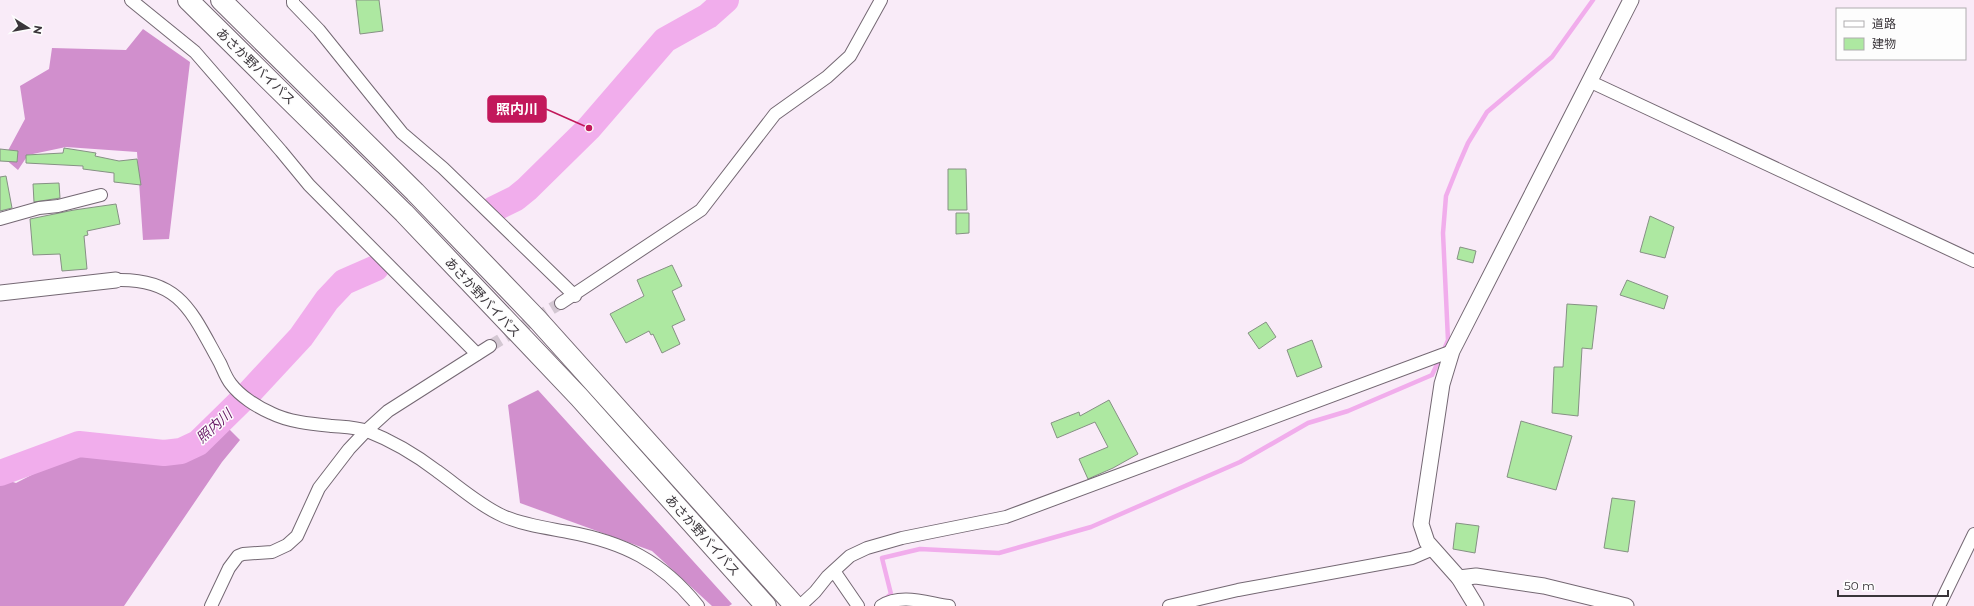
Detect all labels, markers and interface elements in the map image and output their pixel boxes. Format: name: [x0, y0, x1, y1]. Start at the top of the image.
north arrow: [8, 8, 48, 48]
legend: [1836, 8, 1966, 60]
text: 道路: [1872, 16, 1896, 31]
text: N: [30, 24, 46, 36]
street label: あさか野バイパス: [213, 24, 299, 108]
text: 建物: [1872, 36, 1896, 51]
callout: 照内川: [488, 96, 546, 122]
text: 照内川: [496, 100, 538, 118]
street label: あさか野バイパス: [442, 254, 524, 340]
water label: 照内川: [192, 404, 237, 447]
street label: あさか野バイパス: [662, 491, 744, 579]
scale bar: [1838, 572, 1948, 598]
text: 50 m: [1844, 578, 1875, 593]

